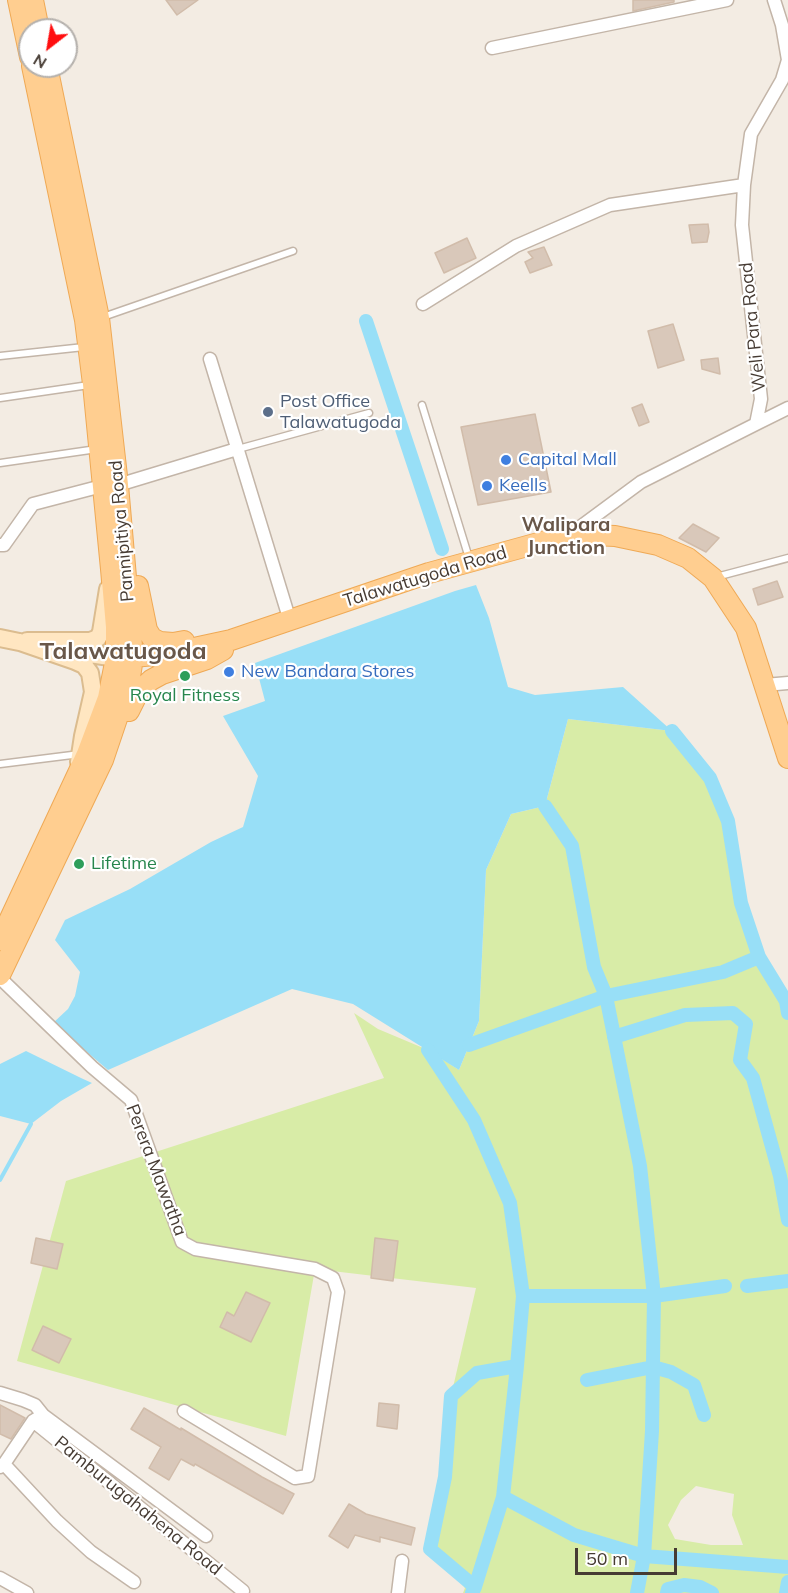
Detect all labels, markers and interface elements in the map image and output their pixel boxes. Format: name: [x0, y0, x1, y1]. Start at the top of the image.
north arrow: [18, 18, 78, 78]
text: N: [29, 50, 50, 73]
street label: Weli Para Road: [735, 261, 771, 393]
place label: Post Office Talawatugoda: [280, 391, 401, 434]
marker: Post Office Talawatugoda: [261, 405, 275, 419]
place label: Capital Mall: [518, 449, 617, 471]
marker: Capital Mall: [499, 453, 513, 467]
street label: Pannipitiya Road: [105, 459, 139, 603]
place label: Keells: [499, 475, 547, 497]
marker: Keells: [480, 479, 494, 493]
district label: Walipara Junction: [521, 513, 611, 560]
street label: Talawatugoda Road: [341, 542, 509, 612]
district label: Talawatugoda: [39, 638, 207, 666]
place label: New Bandara Stores: [241, 661, 414, 683]
marker: New Bandara Stores: [222, 665, 236, 679]
marker: Royal Fitness: [178, 669, 192, 683]
place label: Royal Fitness: [130, 685, 240, 707]
place label: Lifetime: [91, 853, 157, 875]
marker: Lifetime: [72, 857, 86, 871]
street label: Perera Mawatha: [121, 1101, 191, 1239]
street label: Pamburugahahena Road: [50, 1432, 226, 1580]
scale bar: [578, 1536, 680, 1574]
text: 50 m: [586, 1547, 628, 1570]

